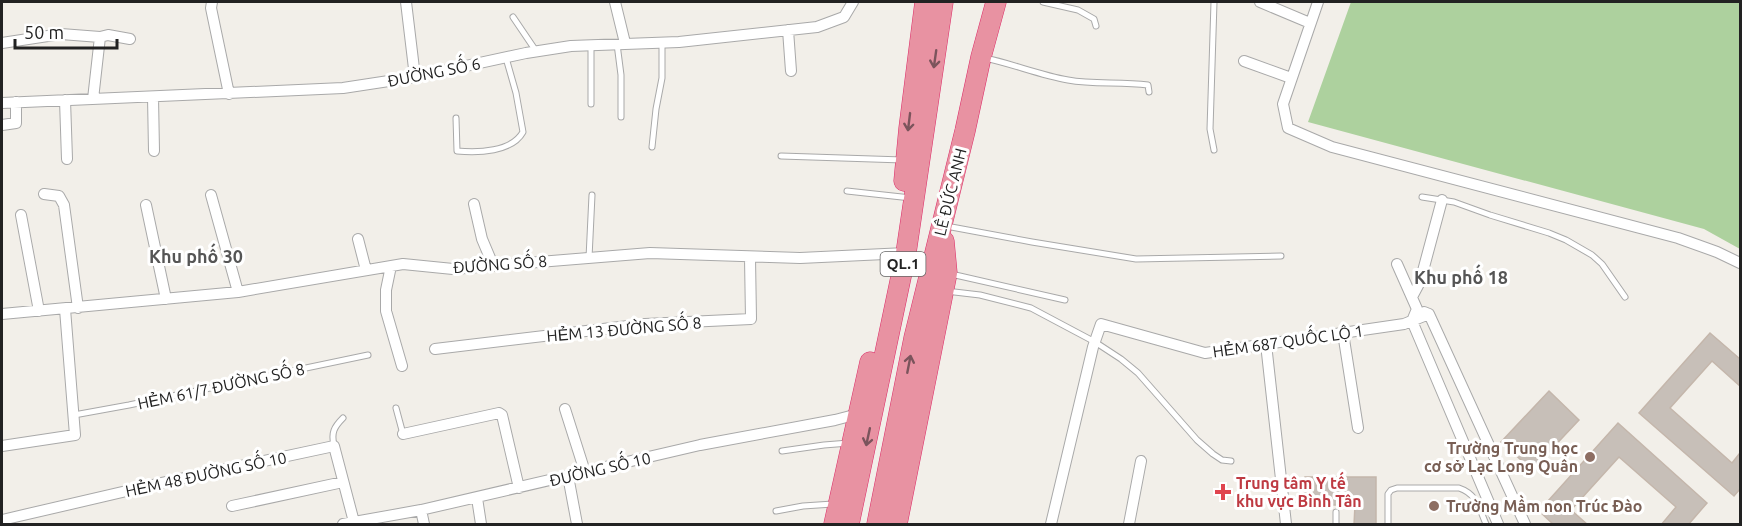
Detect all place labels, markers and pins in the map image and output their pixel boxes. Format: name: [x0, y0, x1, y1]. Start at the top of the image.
place label: Trường Trung học cơ sở Lạc Long Quân: [1424, 439, 1578, 475]
marker: Trường Trung học cơ sở Lạc Long Quân: [1583, 450, 1597, 464]
place label: Trung tâm Y tế khu vực Bình Tân: [1236, 471, 1362, 510]
marker: Trung tâm Y tế khu vực Bình Tân: [1214, 483, 1232, 501]
place label: Trường Mầm non Trúc Đào: [1446, 494, 1642, 515]
marker: Trường Mầm non Trúc Đào: [1427, 499, 1441, 513]

